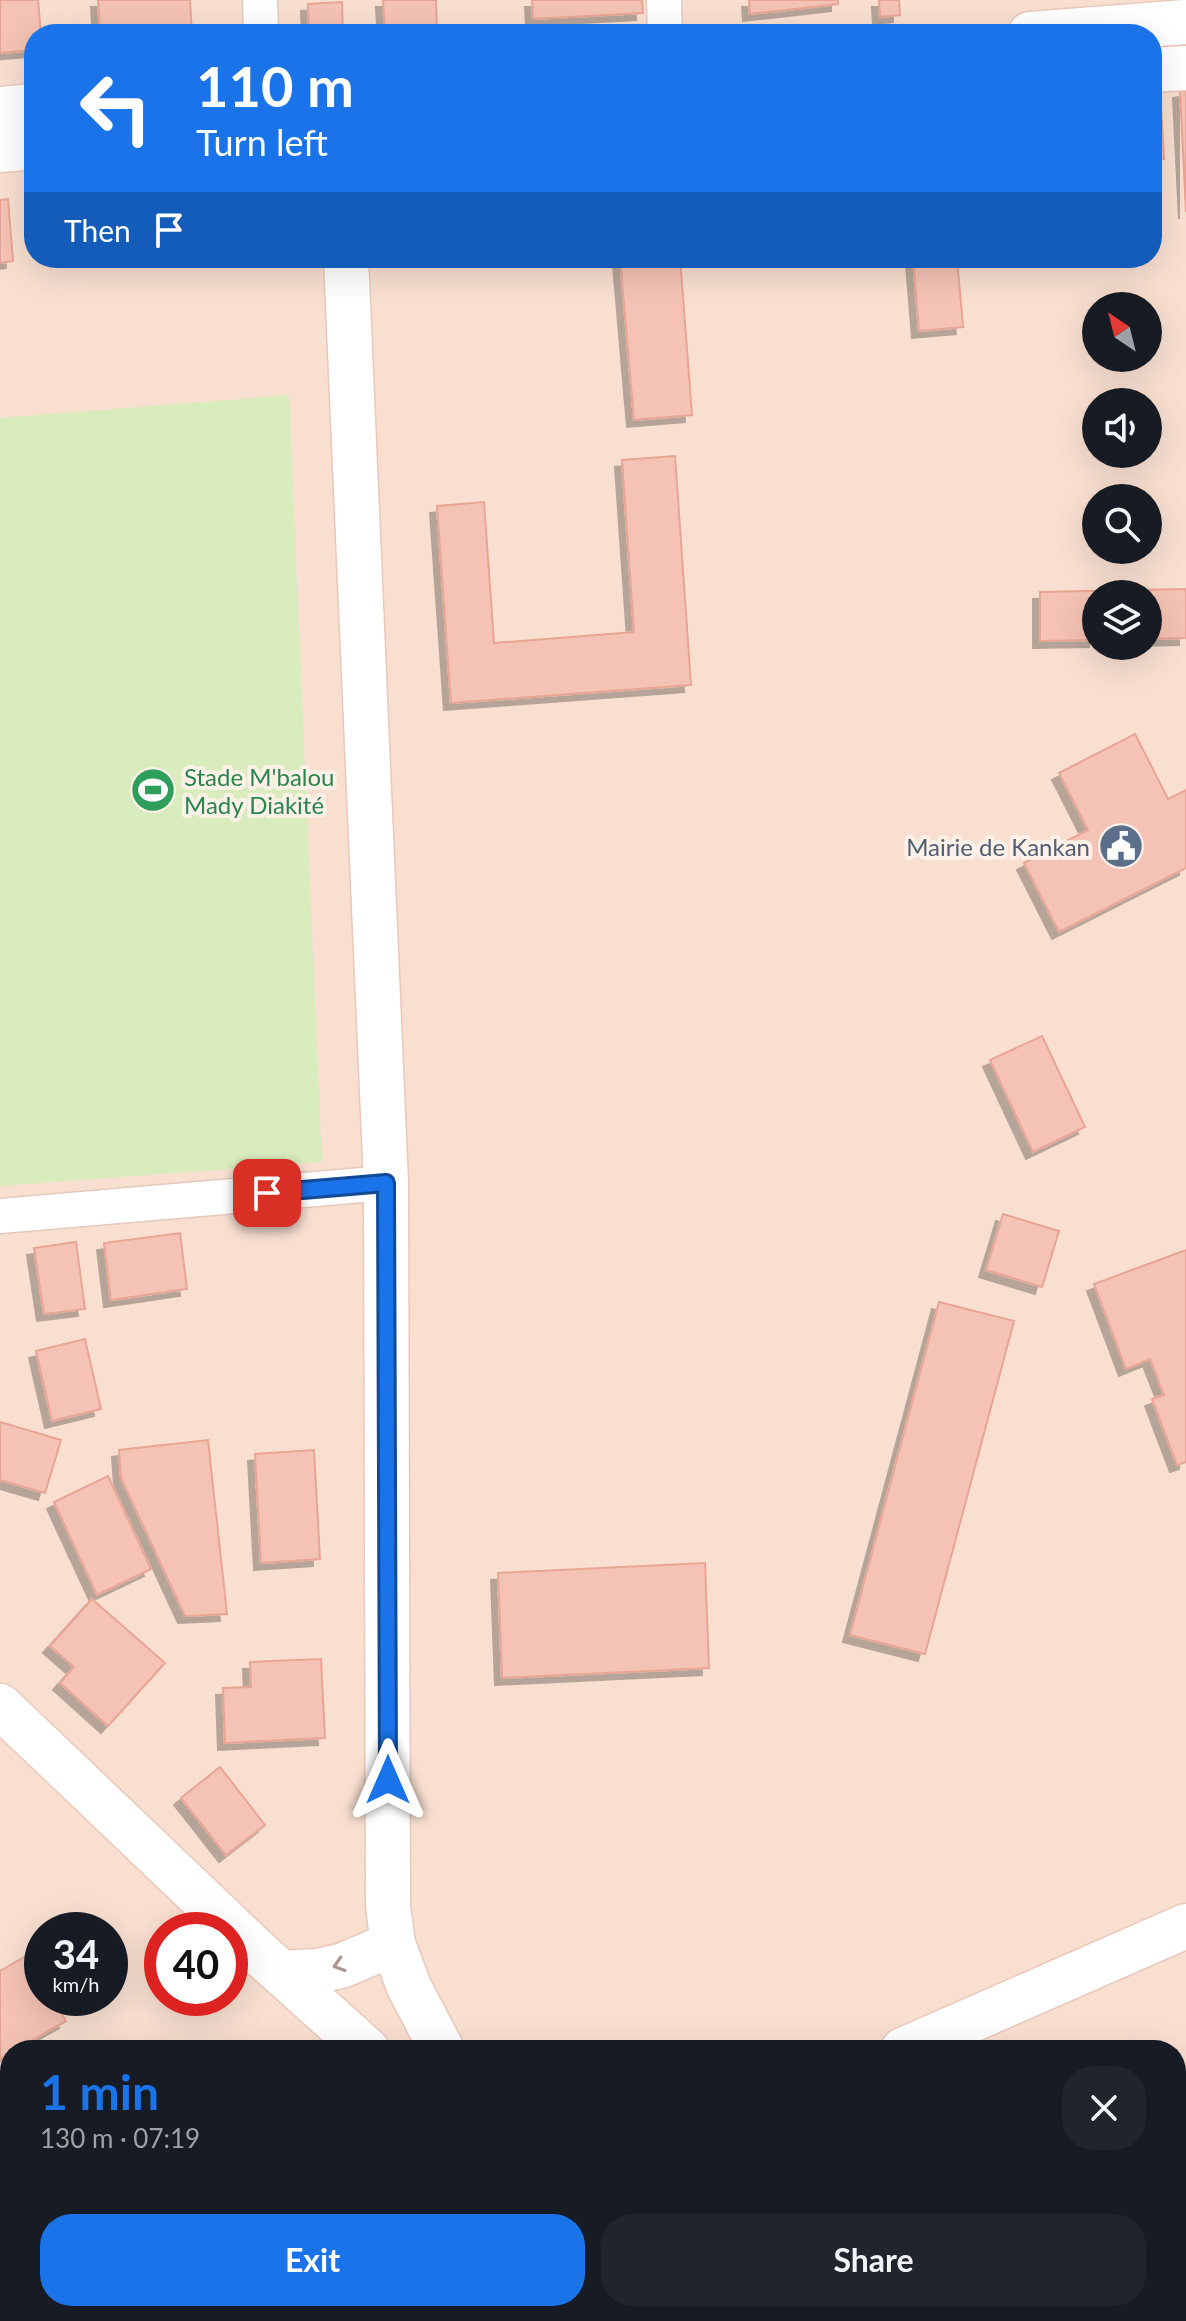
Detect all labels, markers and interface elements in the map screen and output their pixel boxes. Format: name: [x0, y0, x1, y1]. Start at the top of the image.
text: 110 m: [196, 52, 354, 119]
icon: left: [64, 56, 168, 160]
text: Turn left: [196, 120, 328, 164]
icon: arrive: [147, 208, 191, 252]
text: Then: [64, 212, 131, 248]
north arrow: [1082, 292, 1162, 372]
map controls: [1082, 292, 1162, 660]
button: sound: [1082, 388, 1162, 468]
button: search: [1082, 484, 1162, 564]
button: layers: [1082, 580, 1162, 660]
place label: Stade M'balou Mady Diakité: [184, 762, 334, 819]
sports icon: Stade M'balou Mady Diakité: [129, 766, 177, 814]
public building icon: Mairie de Kankan: [1097, 822, 1145, 870]
place label: Mairie de Kankan: [906, 832, 1090, 861]
pin: [233, 1159, 301, 1227]
icon: arrive: [245, 1171, 289, 1215]
position arrow: [346, 1738, 430, 1822]
speed limit sign: 40: [144, 1912, 248, 2016]
text: 34: [53, 1930, 99, 1978]
one-way arrow: [333, 1956, 346, 1972]
text: km/h: [53, 1972, 99, 1996]
text: 1 min: [40, 2063, 159, 2120]
button: close: [1062, 2066, 1146, 2150]
text: 130 m · 07:19: [40, 2122, 200, 2154]
button: Exit: [40, 2214, 585, 2306]
button: Share: [601, 2214, 1146, 2306]

